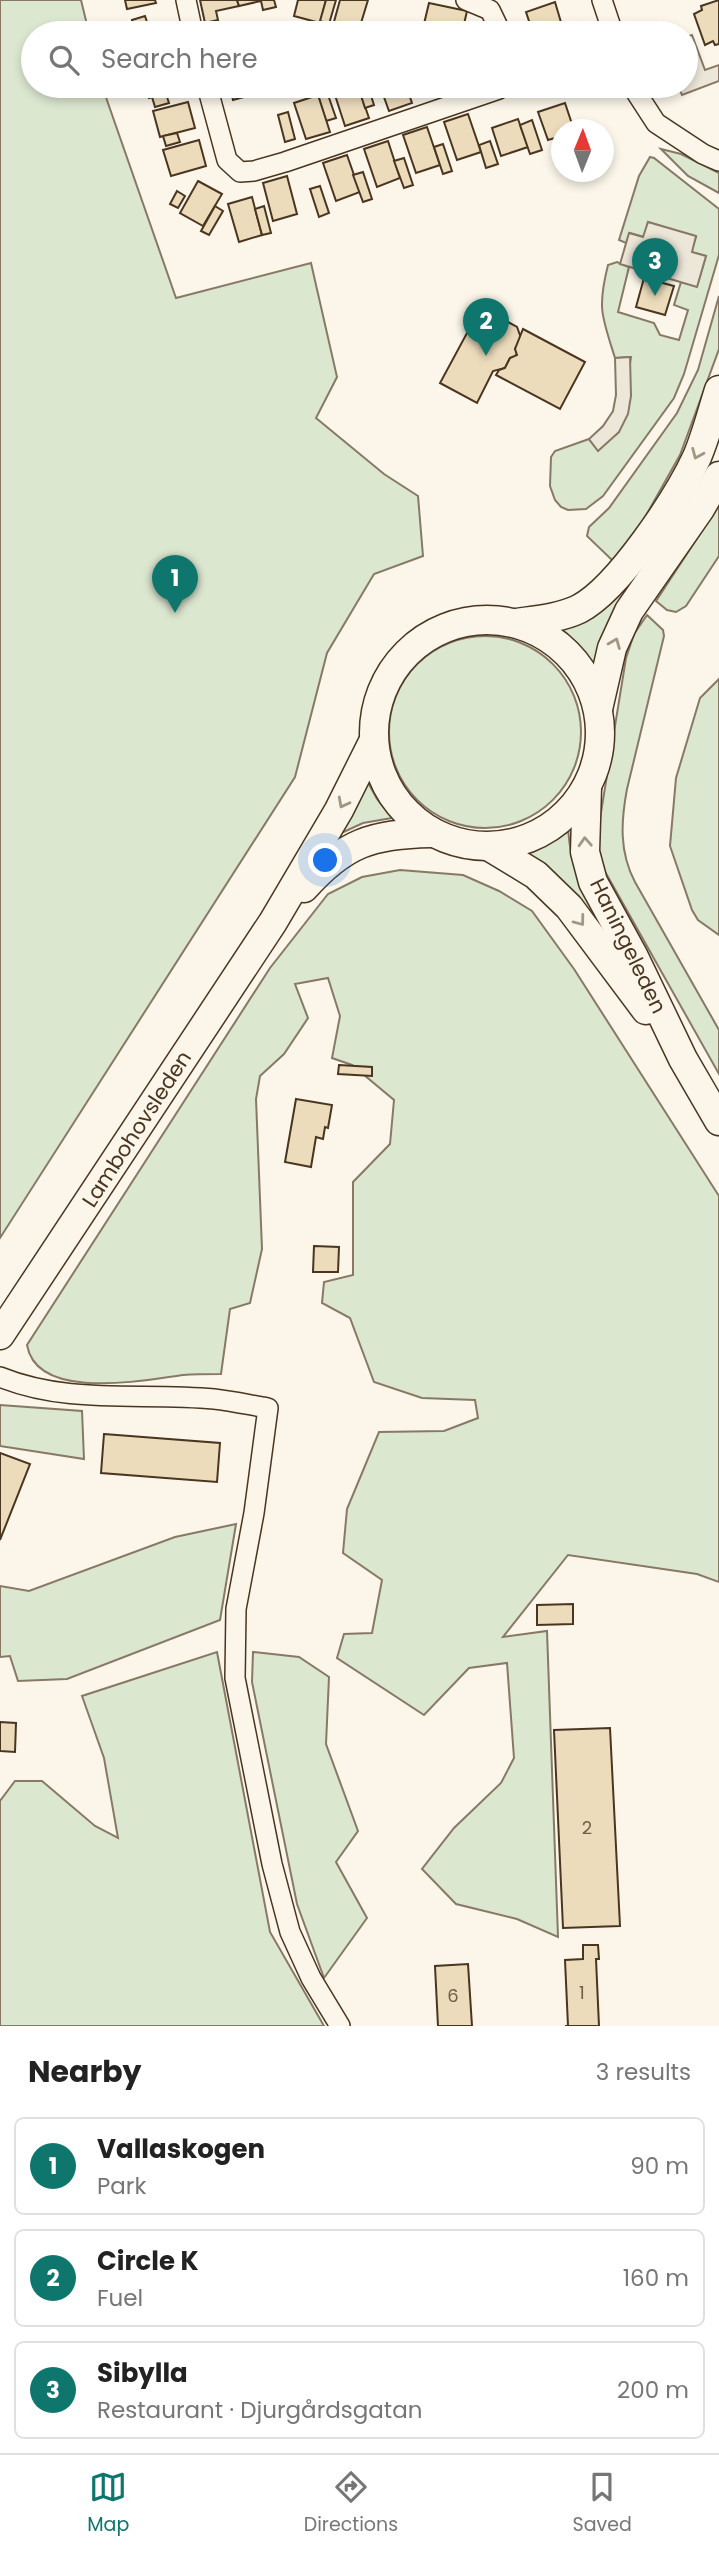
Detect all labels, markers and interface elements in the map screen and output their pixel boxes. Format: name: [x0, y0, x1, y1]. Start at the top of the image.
search box: [21, 21, 698, 98]
icon: search: [45, 41, 83, 79]
text: Search here: [101, 41, 258, 77]
north arrow: [551, 119, 614, 182]
pin: 3: [632, 238, 678, 296]
pin: 2: [463, 298, 509, 356]
one-way arrow: [691, 447, 705, 460]
pin: 1: [152, 555, 198, 613]
one-way arrow: [607, 638, 621, 650]
one-way arrow: [338, 796, 351, 808]
one-way arrow: [578, 836, 593, 847]
your location: [308, 843, 342, 877]
street label: Haningeleden: [583, 873, 674, 1018]
one-way arrow: [572, 913, 584, 926]
street label: Lambohovsleden: [75, 1045, 198, 1213]
house number: 2: [582, 1815, 592, 1840]
house number: 1: [579, 1980, 585, 2005]
house number: 6: [447, 1983, 459, 2008]
text: Nearby: [28, 2050, 142, 2093]
text: 3 results: [596, 2056, 691, 2088]
text: Vallaskogen: [97, 2131, 265, 2167]
text: 1: [49, 2150, 57, 2182]
text: 90 m: [630, 2150, 689, 2182]
text: Park: [97, 2170, 146, 2202]
text: Circle K: [97, 2243, 199, 2279]
text: 2: [46, 2262, 60, 2294]
text: 160 m: [623, 2262, 689, 2294]
text: Fuel: [97, 2282, 143, 2314]
text: Sibylla: [97, 2355, 188, 2391]
text: 3: [46, 2374, 60, 2406]
text: 200 m: [617, 2374, 689, 2406]
text: Restaurant · Djurgårdsgatan: [97, 2394, 423, 2426]
tab: Map: [87, 2468, 129, 2539]
tab: Directions: [304, 2468, 398, 2539]
tab: Saved: [573, 2468, 632, 2539]

